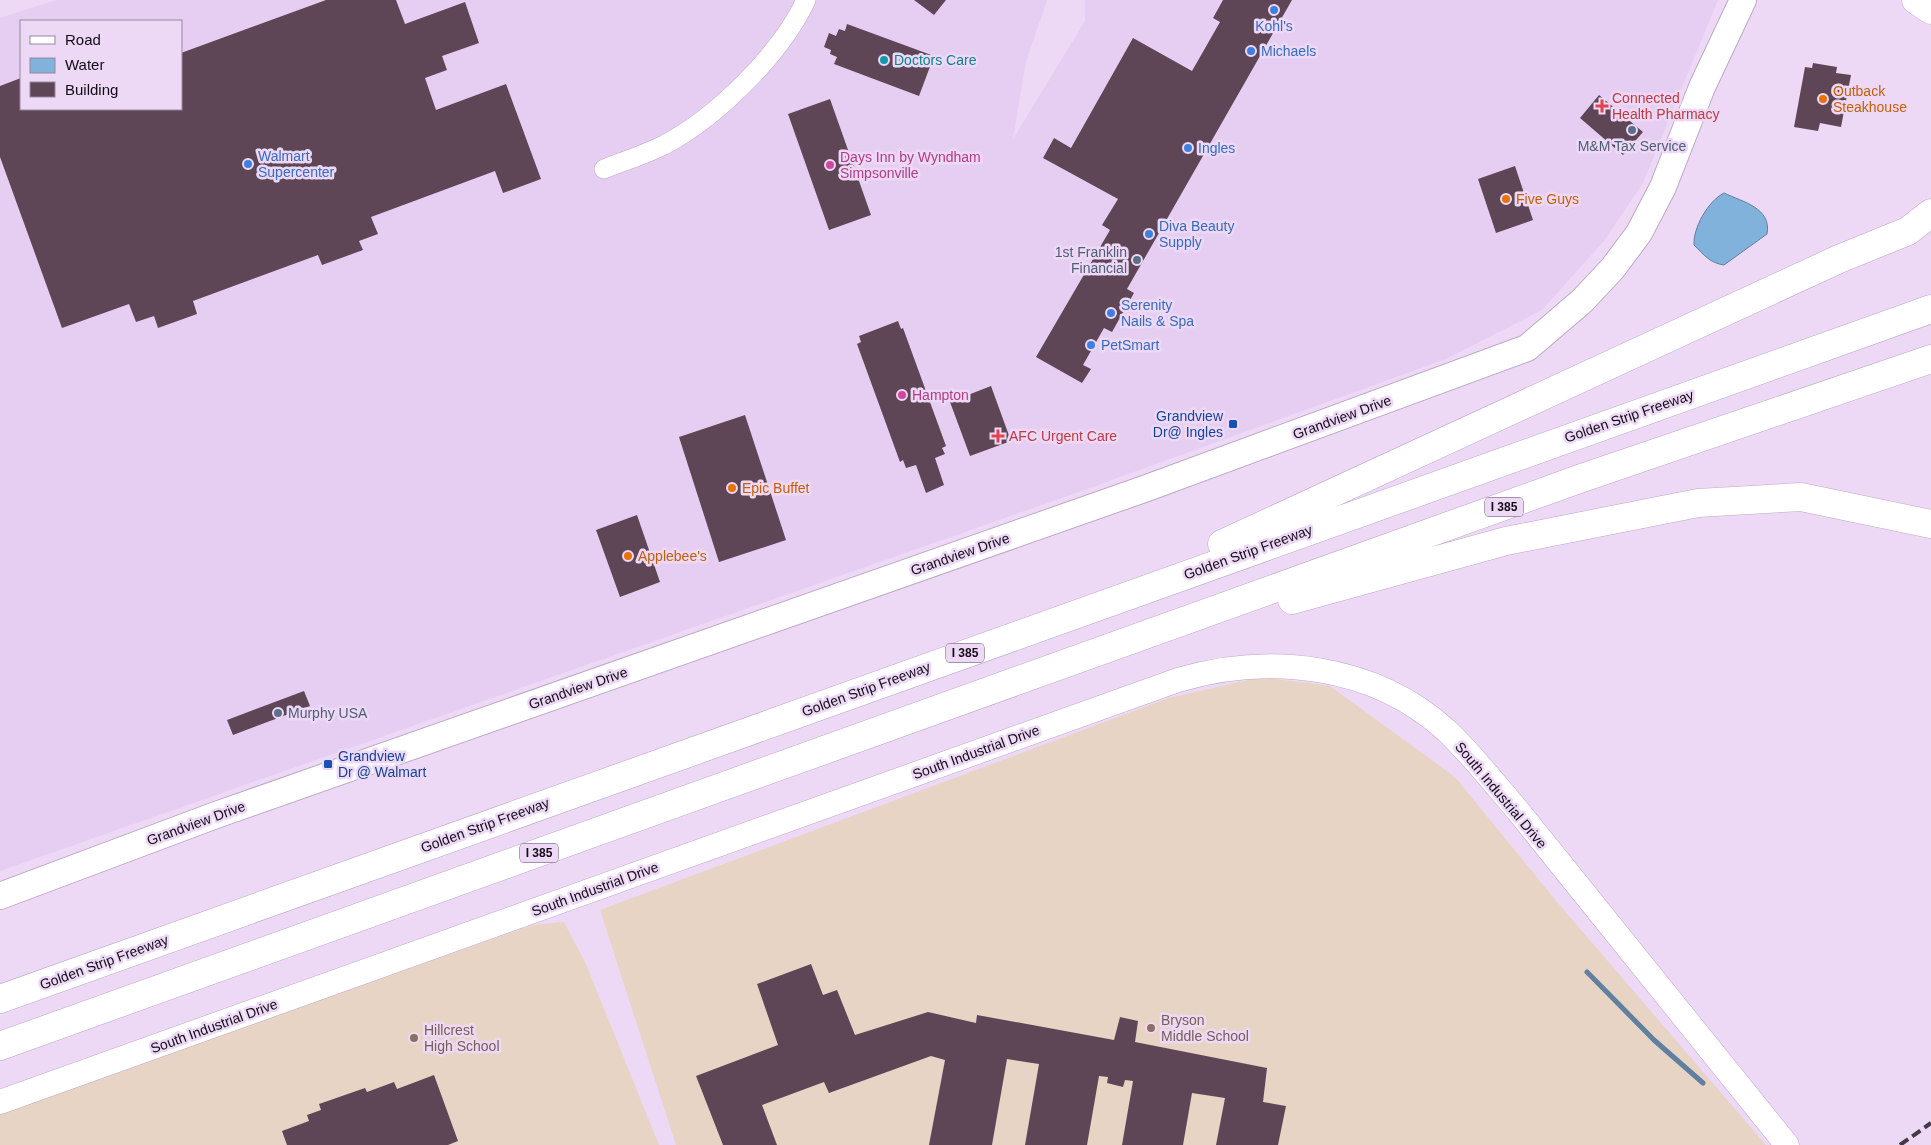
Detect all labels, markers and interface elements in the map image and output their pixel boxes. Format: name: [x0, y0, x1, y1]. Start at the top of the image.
marker: Kohl's: [1268, 4, 1280, 16]
place label: Kohl's: [1255, 18, 1293, 34]
legend: [20, 20, 182, 110]
text: Road: [65, 31, 101, 48]
place label: Michaels: [1261, 43, 1316, 59]
marker: Michaels: [1245, 45, 1257, 57]
place label: Doctors Care: [894, 52, 977, 68]
marker: Doctors Care: [878, 54, 890, 66]
text: Water: [65, 56, 104, 73]
text: Building: [65, 81, 118, 98]
place label: Outback Steakhouse: [1833, 83, 1907, 115]
place label: Connected Health Pharmacy: [1612, 90, 1719, 122]
marker: Outback Steakhouse: [1817, 93, 1829, 105]
marker: Connected Health Pharmacy: [1596, 100, 1608, 112]
marker: M&M Tax Service: [1626, 124, 1638, 136]
place label: M&M Tax Service: [1578, 138, 1687, 154]
place label: Ingles: [1198, 140, 1235, 156]
marker: Ingles: [1182, 142, 1194, 154]
place label: Walmart Supercenter: [258, 148, 335, 180]
place label: Days Inn by Wyndham Simpsonville: [840, 149, 981, 181]
marker: Walmart Supercenter: [242, 158, 254, 170]
marker: Days Inn by Wyndham Simpsonville: [824, 159, 836, 171]
place label: Five Guys: [1516, 191, 1579, 207]
marker: Five Guys: [1500, 193, 1512, 205]
place label: Diva Beauty Supply: [1159, 218, 1234, 250]
marker: Diva Beauty Supply: [1143, 228, 1155, 240]
place label: 1st Franklin Financial: [1055, 244, 1127, 276]
marker: 1st Franklin Financial: [1131, 254, 1143, 266]
place label: Serenity Nails & Spa: [1121, 297, 1194, 329]
marker: Serenity Nails & Spa: [1105, 307, 1117, 319]
place label: PetSmart: [1101, 337, 1159, 353]
marker: PetSmart: [1085, 339, 1097, 351]
street label: Golden Strip Freeway: [1562, 386, 1696, 446]
place label: Hampton: [912, 387, 969, 403]
marker: Hampton: [896, 389, 908, 401]
street label: Grandview Drive: [1291, 392, 1394, 442]
place label: Grandview Dr@ Ingles: [1153, 408, 1224, 440]
marker: Grandview Dr@ Ingles: [1227, 418, 1239, 430]
place label: AFC Urgent Care: [1009, 428, 1117, 444]
marker: AFC Urgent Care: [991, 429, 1005, 443]
place label: Epic Buffet: [742, 480, 810, 496]
marker: Epic Buffet: [726, 482, 738, 494]
road number: I 385: [1485, 498, 1523, 516]
street label: Golden Strip Freeway: [1182, 521, 1314, 583]
street label: Grandview Drive: [908, 530, 1012, 578]
place label: Applebee's: [638, 548, 707, 564]
marker: Applebee's: [622, 550, 634, 562]
road number: I 385: [946, 644, 984, 662]
street label: Golden Strip Freeway: [800, 658, 932, 720]
street label: Grandview Drive: [526, 664, 630, 712]
place label: Murphy USA: [288, 705, 368, 721]
marker: Murphy USA: [272, 707, 284, 719]
street label: South Industrial Drive: [910, 722, 1042, 782]
street label: South Industrial Drive: [1452, 739, 1550, 852]
place label: Grandview Dr @ Walmart: [338, 748, 426, 780]
marker: Grandview Dr @ Walmart: [322, 758, 334, 770]
street label: Golden Strip Freeway: [419, 794, 551, 856]
street label: Grandview Drive: [145, 798, 248, 848]
road number: I 385: [520, 844, 558, 862]
street label: South Industrial Drive: [529, 859, 661, 919]
street label: Golden Strip Freeway: [38, 931, 170, 993]
street label: South Industrial Drive: [148, 996, 280, 1056]
place label: Bryson Middle School: [1161, 1012, 1249, 1044]
place label: Hillcrest High School: [424, 1022, 500, 1054]
marker: Bryson Middle School: [1145, 1022, 1157, 1034]
marker: Hillcrest High School: [408, 1032, 420, 1044]

